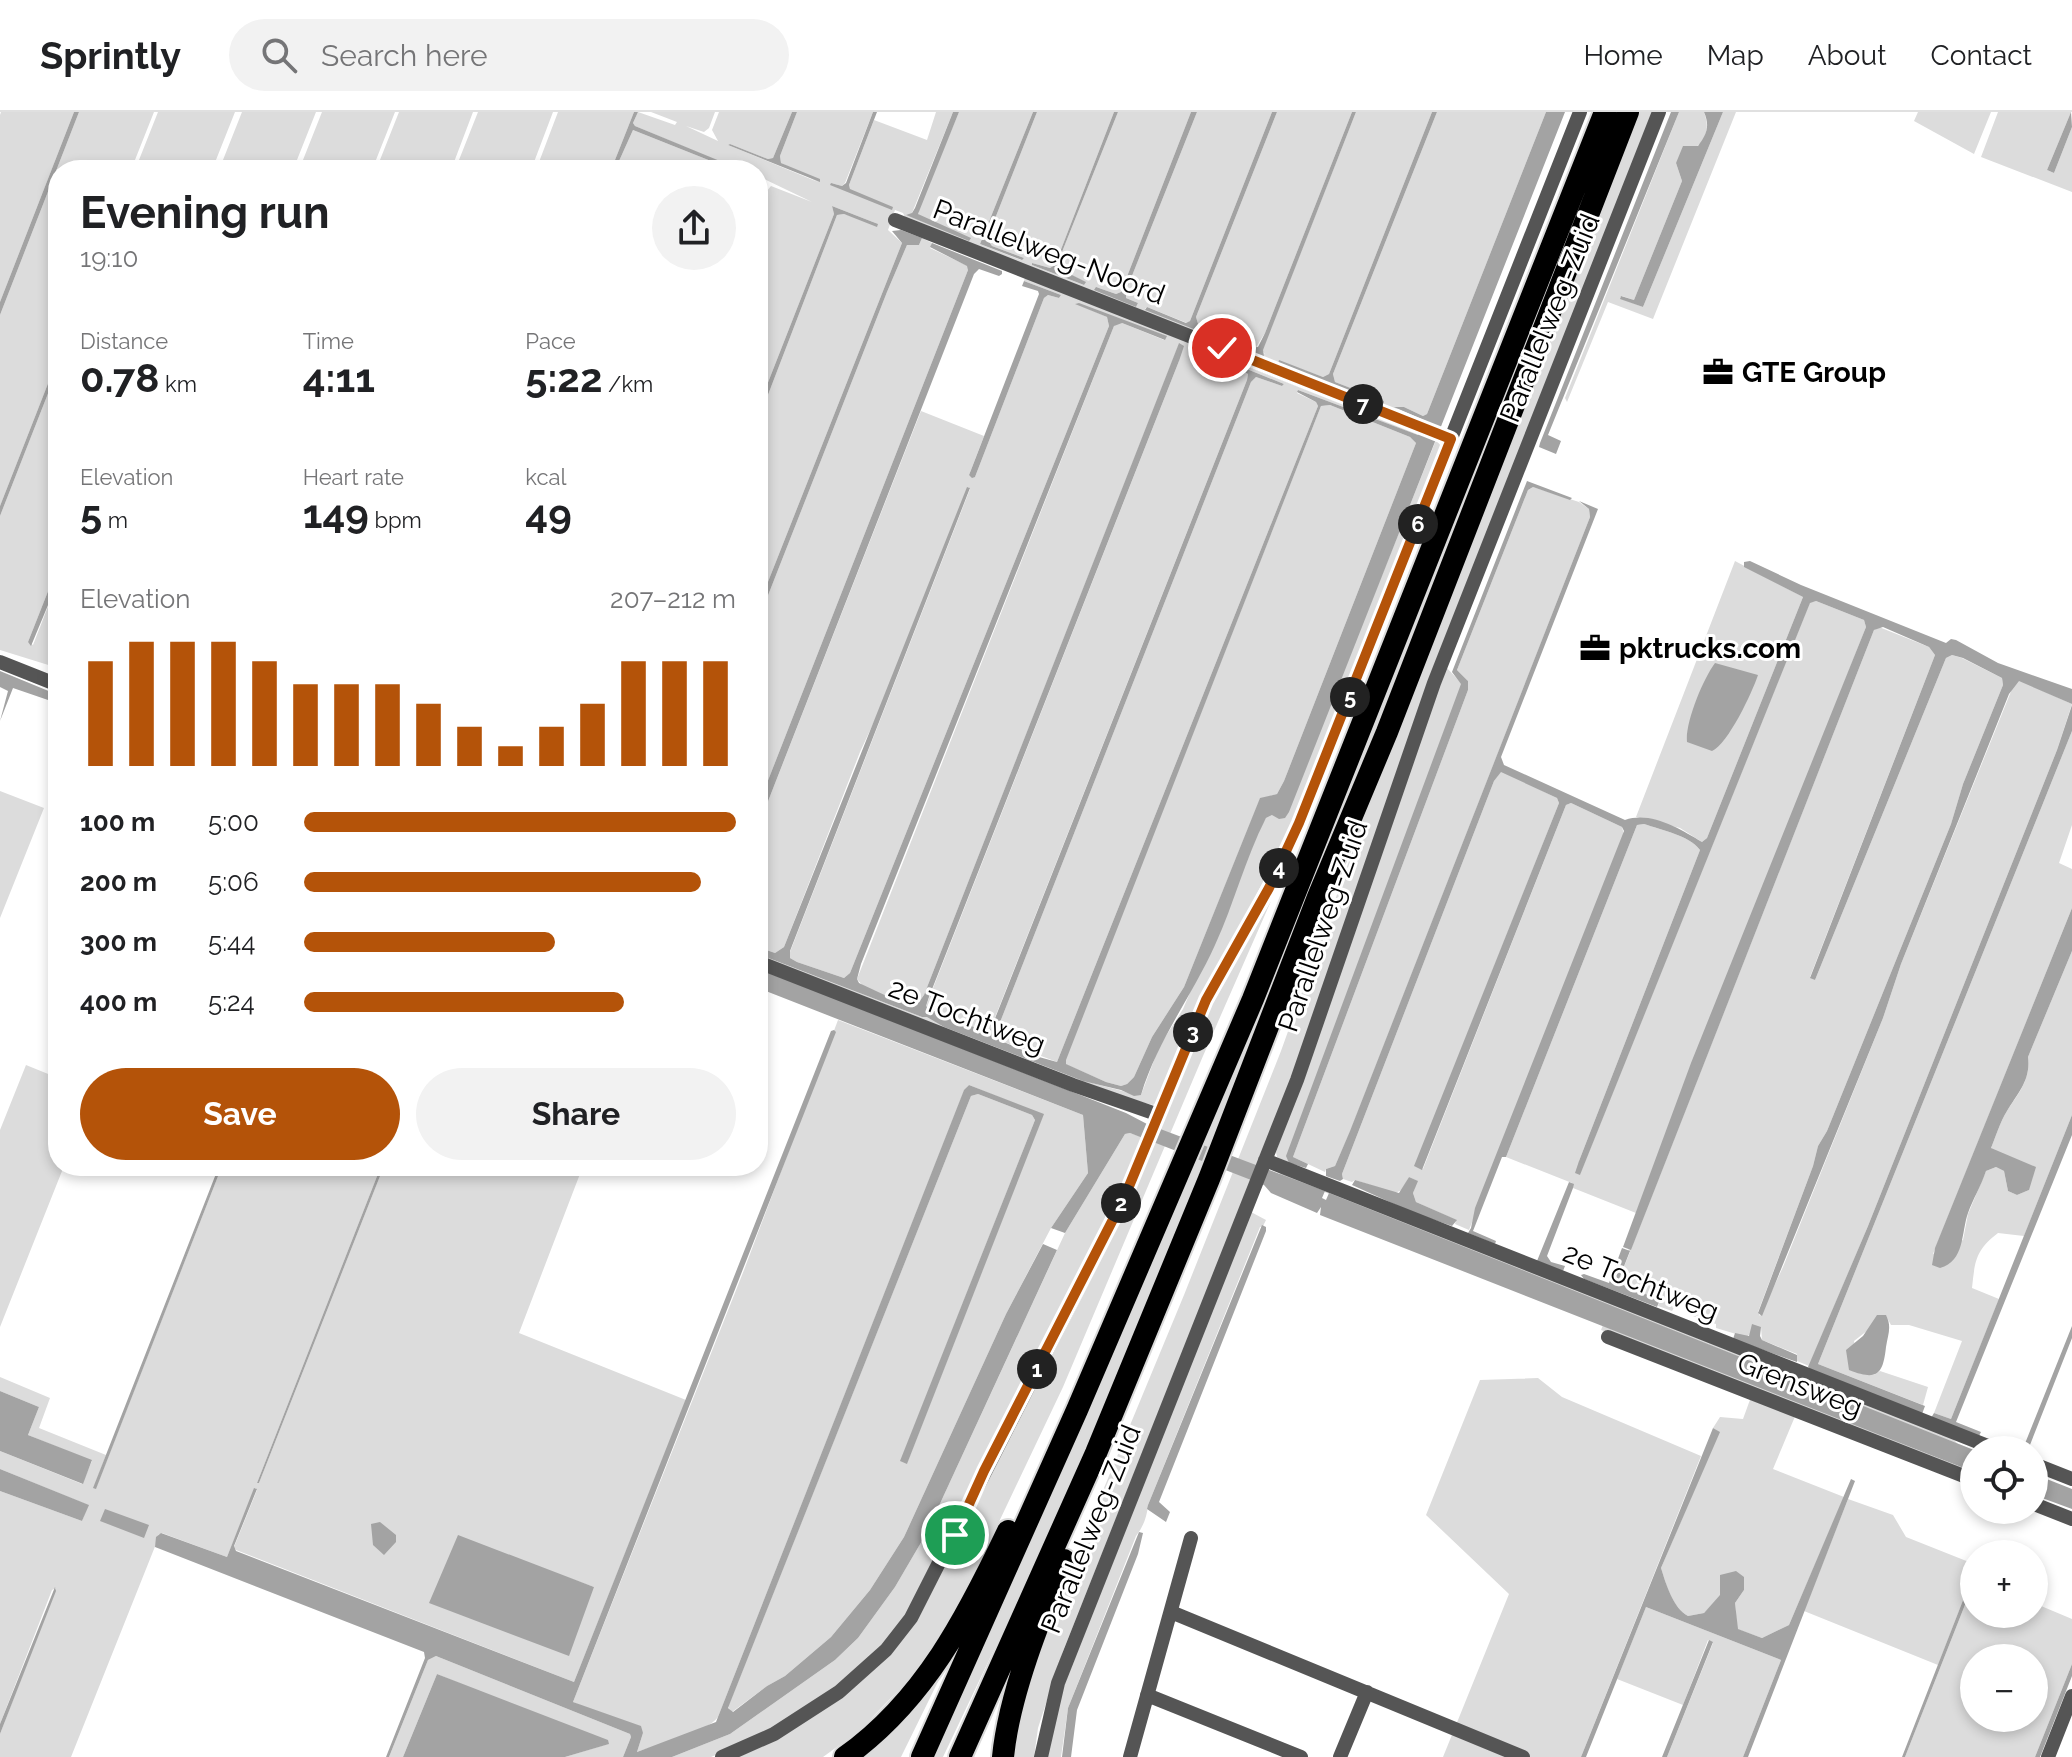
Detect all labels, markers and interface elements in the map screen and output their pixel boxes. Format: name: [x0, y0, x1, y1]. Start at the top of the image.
search box: [229, 19, 789, 91]
text: Sprintly: [40, 33, 181, 78]
icon: search: [257, 33, 301, 77]
text: Search here: [321, 38, 488, 73]
text: Home: [1583, 39, 1663, 72]
text: Map: [1707, 39, 1764, 72]
text: About: [1808, 39, 1887, 72]
text: Contact: [1931, 39, 2032, 72]
button: share: [652, 186, 736, 270]
text: Evening run: [80, 187, 329, 238]
street label: Parallelweg-Noord: [928, 193, 1170, 311]
street label: Parallelweg-Zuid: [1493, 209, 1607, 427]
text: 19:10: [80, 243, 138, 273]
pin: [1188, 314, 1256, 382]
icon: check: [1200, 326, 1244, 370]
text: Distance: [80, 328, 168, 354]
text: Time: [303, 328, 354, 354]
text: Pace: [525, 328, 576, 354]
text: 0.78: [80, 354, 159, 401]
text: 4:11: [303, 354, 375, 401]
text: 5:22: [525, 354, 603, 401]
office icon: GTE Group: [1701, 355, 1735, 389]
place label: GTE Group: [1742, 356, 1886, 389]
text: km: [159, 371, 197, 397]
text: /km: [603, 371, 653, 397]
pin: 7: [1343, 384, 1383, 424]
text: 7: [1357, 391, 1369, 417]
text: Elevation: [80, 464, 173, 490]
text: Heart rate: [303, 464, 404, 490]
text: kcal: [525, 464, 566, 490]
text: 5: [80, 490, 102, 537]
text: 149: [303, 490, 369, 537]
text: 49: [525, 490, 572, 537]
pin: 6: [1398, 504, 1438, 544]
text: m: [102, 507, 128, 533]
text: bpm: [369, 507, 422, 533]
text: 6: [1411, 511, 1425, 537]
text: Elevation: [80, 584, 190, 614]
text: 207–212 m: [610, 584, 736, 614]
office icon: pktrucks.com: [1578, 631, 1612, 665]
place label: pktrucks.com: [1619, 632, 1801, 665]
pin: 5: [1330, 677, 1370, 717]
text: 5: [1344, 684, 1356, 710]
text: 100 m: [80, 807, 155, 837]
text: 5:00: [208, 807, 259, 837]
street label: Parallelweg-Zuid: [1271, 816, 1375, 1036]
pin: 4: [1259, 848, 1299, 888]
text: 4: [1273, 855, 1285, 881]
text: 200 m: [80, 867, 157, 897]
text: 5:06: [208, 867, 259, 897]
text: 300 m: [80, 927, 157, 957]
text: 5:44: [208, 927, 255, 957]
street label: 2e Tochtweg: [884, 971, 1050, 1061]
text: 400 m: [80, 987, 157, 1017]
text: 5:24: [208, 987, 255, 1017]
pin: 3: [1173, 1012, 1213, 1052]
text: 3: [1187, 1019, 1199, 1045]
button: Save: [80, 1068, 400, 1160]
button: Share: [416, 1068, 736, 1160]
pin: 2: [1101, 1183, 1141, 1223]
text: 2: [1115, 1190, 1127, 1216]
street label: 2e Tochtweg: [1558, 1236, 1724, 1328]
street label: Grensweg: [1733, 1346, 1867, 1424]
pin: 1: [1017, 1349, 1057, 1389]
text: 1: [1032, 1356, 1042, 1382]
street label: Parallelweg-Zuid: [1034, 1420, 1148, 1638]
map controls: [1960, 1436, 2048, 1732]
button: locate: [1960, 1436, 2048, 1524]
pin: [921, 1501, 989, 1569]
icon: arrive: [933, 1513, 977, 1557]
button: +: [1960, 1540, 2048, 1628]
button: −: [1960, 1644, 2048, 1732]

